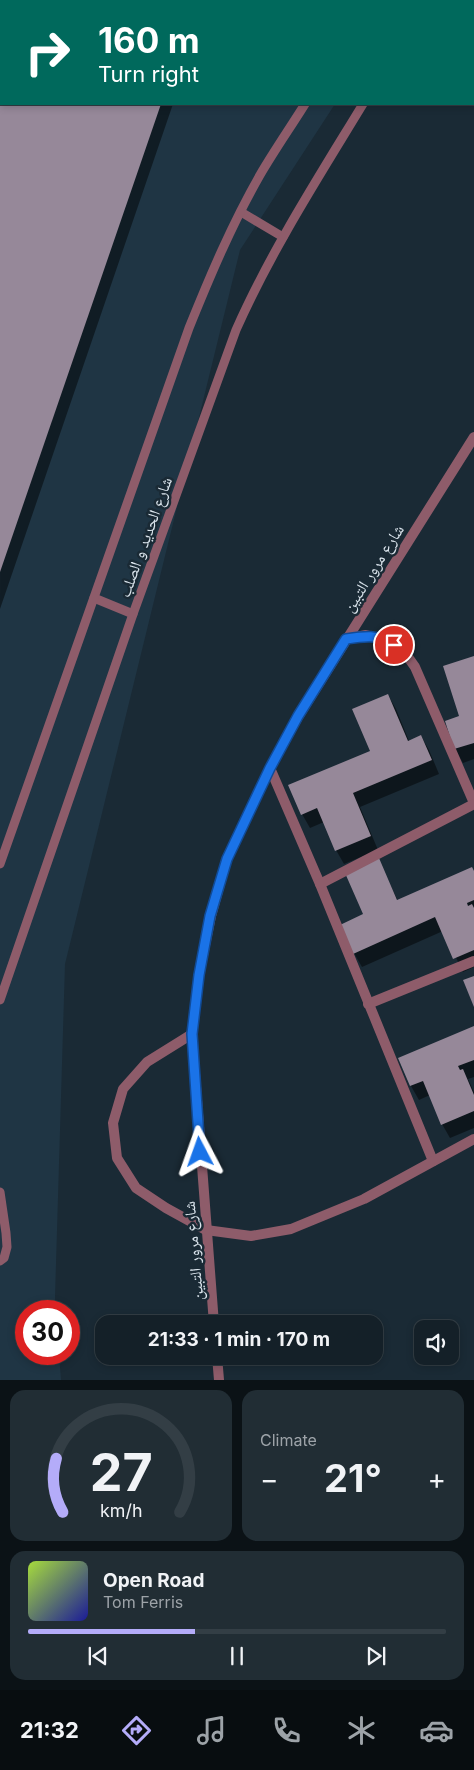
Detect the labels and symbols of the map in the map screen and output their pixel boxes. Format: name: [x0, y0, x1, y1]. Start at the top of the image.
street label: شارع الحديد و الصلب: [114, 474, 177, 600]
street label: شارع مرور التبين: [338, 520, 409, 616]
pin: [373, 624, 415, 666]
position arrow: [173, 1125, 225, 1177]
street label: شارع مرور التبين: [179, 1200, 208, 1301]
speed limit sign: 30: [15, 1300, 80, 1365]

